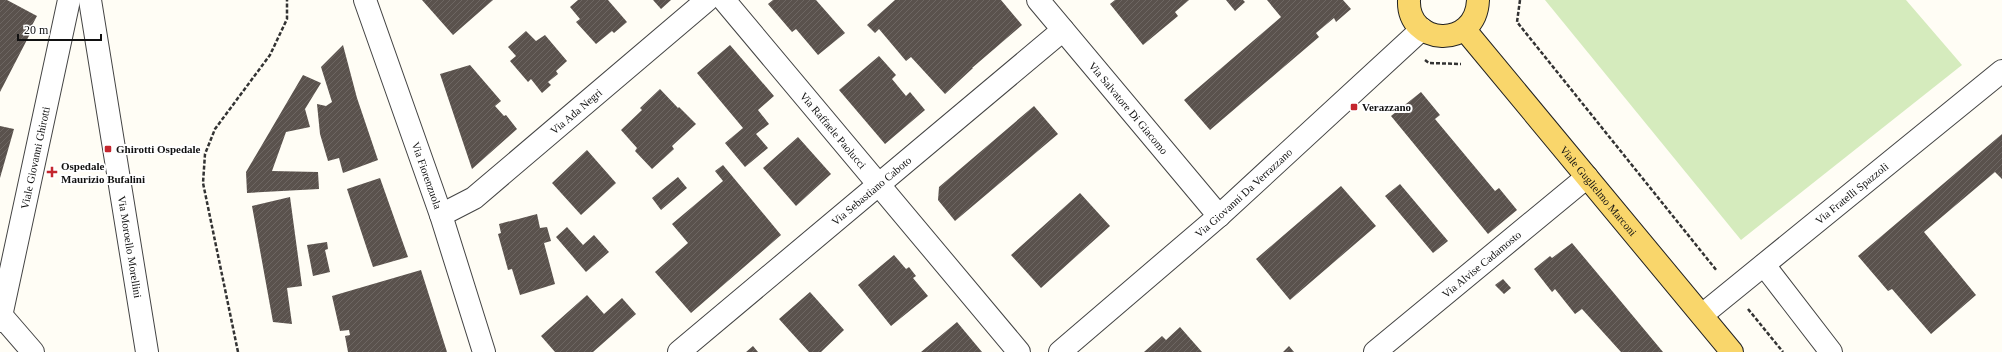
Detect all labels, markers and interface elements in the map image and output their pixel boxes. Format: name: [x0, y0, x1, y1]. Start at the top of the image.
scale bar: [18, 16, 101, 42]
text: 20 m: [24, 23, 49, 37]
street label: Via Salvatore Di Giacomo: [1087, 60, 1171, 157]
street label: Via Ada Negri: [548, 86, 604, 136]
street label: Via Raffaele Paolucci: [798, 90, 869, 171]
place label: Verazzano: [1362, 101, 1412, 113]
marker: Verazzano: [1349, 102, 1359, 112]
street label: Viale Giovanni Ghirotti: [18, 105, 52, 210]
street label: Via Fiorenzuola: [410, 140, 444, 211]
place label: Ghirotti Ospedale: [116, 143, 201, 155]
marker: Ghirotti Ospedale: [103, 144, 113, 154]
street label: Viale Guglielmo Marconi: [1558, 144, 1639, 238]
street label: Via Giovanni Da Verrazzano: [1193, 145, 1295, 240]
street label: Via Sebastiano Caboto: [829, 154, 914, 228]
place label: Ospedale Maurizio Bufalini: [61, 160, 145, 185]
street label: Via Fratelli Spazzoli: [1813, 160, 1891, 226]
marker: Ospedale Maurizio Bufalini: [46, 166, 58, 178]
street label: Via Moroello Morellini: [116, 195, 144, 299]
street label: Via Alvise Cadamosto: [1440, 228, 1524, 300]

